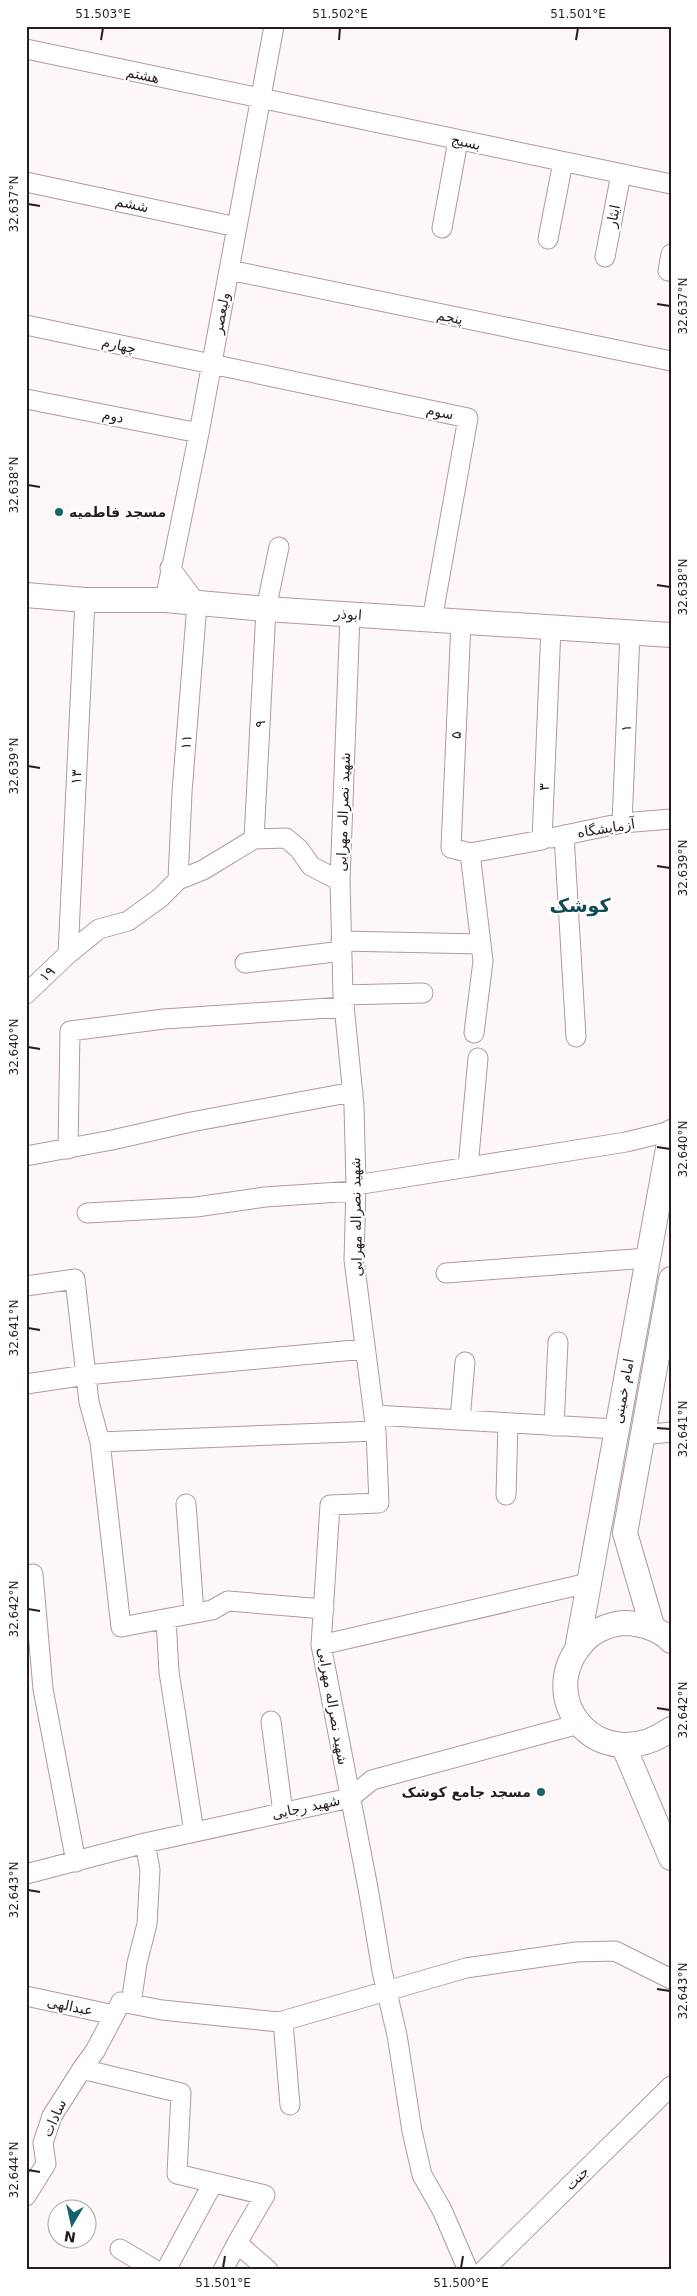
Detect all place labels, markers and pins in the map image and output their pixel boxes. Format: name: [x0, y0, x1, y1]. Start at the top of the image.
place label: مسجد فاطمیه: [69, 504, 166, 520]
marker: مسجد فاطمیه: [53, 506, 65, 518]
place label: مسجد جامع کوشک: [402, 1784, 531, 1801]
marker: مسجد جامع کوشک: [535, 1786, 547, 1798]

